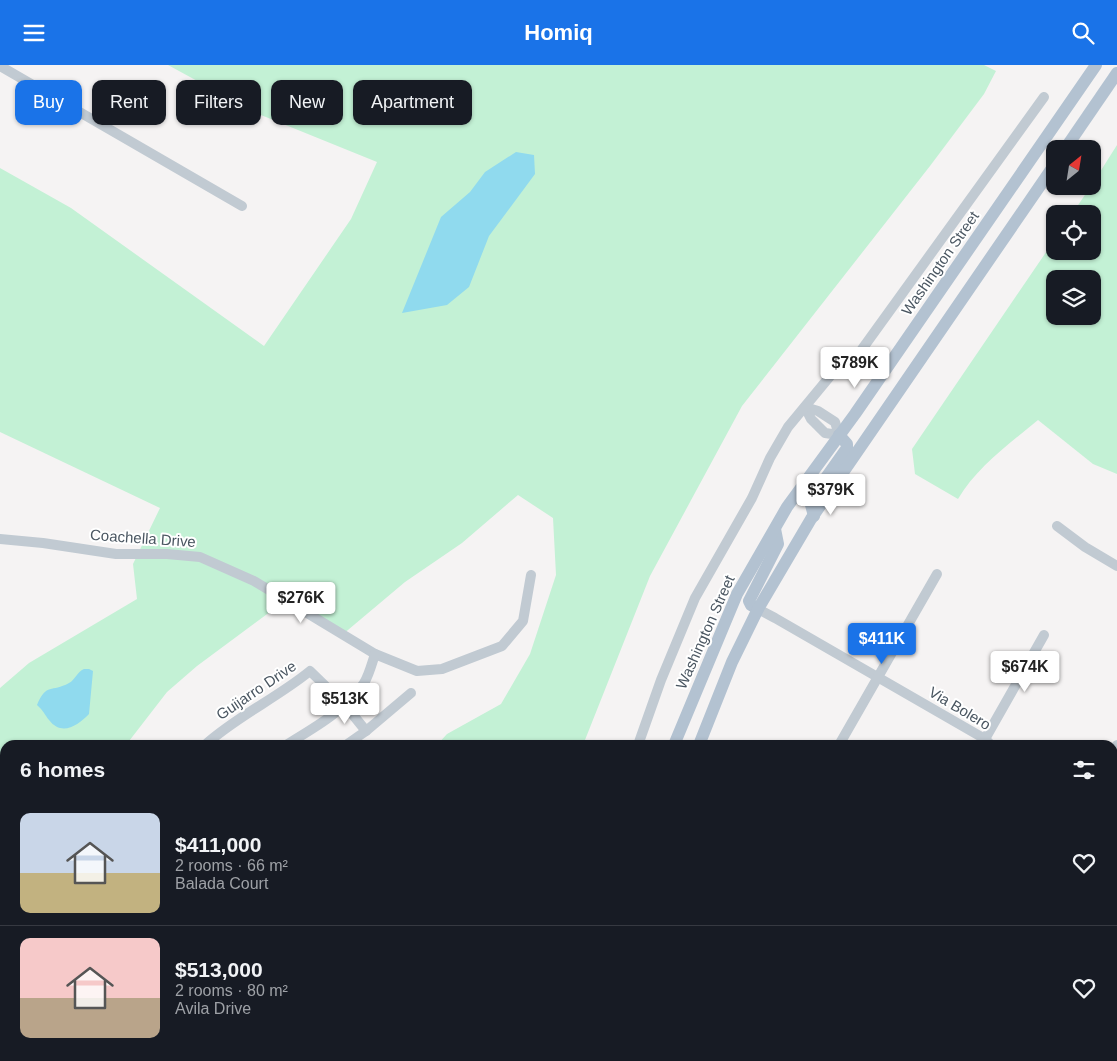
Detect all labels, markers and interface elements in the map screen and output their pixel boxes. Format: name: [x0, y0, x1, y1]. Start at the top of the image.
icon: menu: [20, 19, 48, 47]
icon: search: [1069, 19, 1097, 47]
text: Homiq: [524, 20, 593, 45]
chip: Buy: [15, 80, 82, 125]
chip: Rent: [92, 80, 166, 125]
chip: Filters: [176, 80, 261, 125]
chip: New: [271, 80, 343, 125]
chip: Apartment: [353, 80, 472, 125]
north arrow: [1046, 140, 1101, 195]
map controls: [1046, 140, 1101, 325]
button: locate: [1046, 205, 1101, 260]
street label: Washington Street: [898, 207, 983, 318]
button: layers: [1046, 270, 1101, 325]
pin: $789K: [820, 347, 890, 389]
text: $789K: [831, 354, 879, 371]
pin: $379K: [796, 473, 866, 516]
text: $379K: [807, 481, 855, 498]
street label: Coachella Drive: [90, 526, 196, 550]
street label: Washington Street: [672, 572, 738, 692]
pin: $276K: [266, 581, 336, 624]
text: $276K: [277, 589, 325, 606]
pin: $411K: [847, 623, 917, 665]
text: $411K: [859, 630, 905, 647]
pin: $674K: [990, 651, 1060, 693]
street label: Guijarro Drive: [213, 657, 299, 723]
text: $674K: [1001, 658, 1049, 675]
pin: $513K: [310, 683, 380, 725]
street label: Via Bolero: [926, 683, 994, 733]
text: $513K: [321, 690, 369, 707]
icon: filters: [1070, 756, 1098, 784]
text: 6 homes: [20, 758, 105, 781]
icon: home: [60, 833, 120, 893]
text: $411,000: [175, 833, 261, 856]
icon: heart: [1070, 849, 1098, 877]
text: 2 rooms · 66 m²: [175, 857, 288, 874]
text: Balada Court: [175, 875, 268, 892]
icon: home: [60, 958, 120, 1018]
text: $513,000: [175, 958, 263, 981]
icon: heart: [1070, 974, 1098, 1002]
text: 2 rooms · 80 m²: [175, 982, 288, 999]
text: Avila Drive: [175, 1000, 251, 1017]

